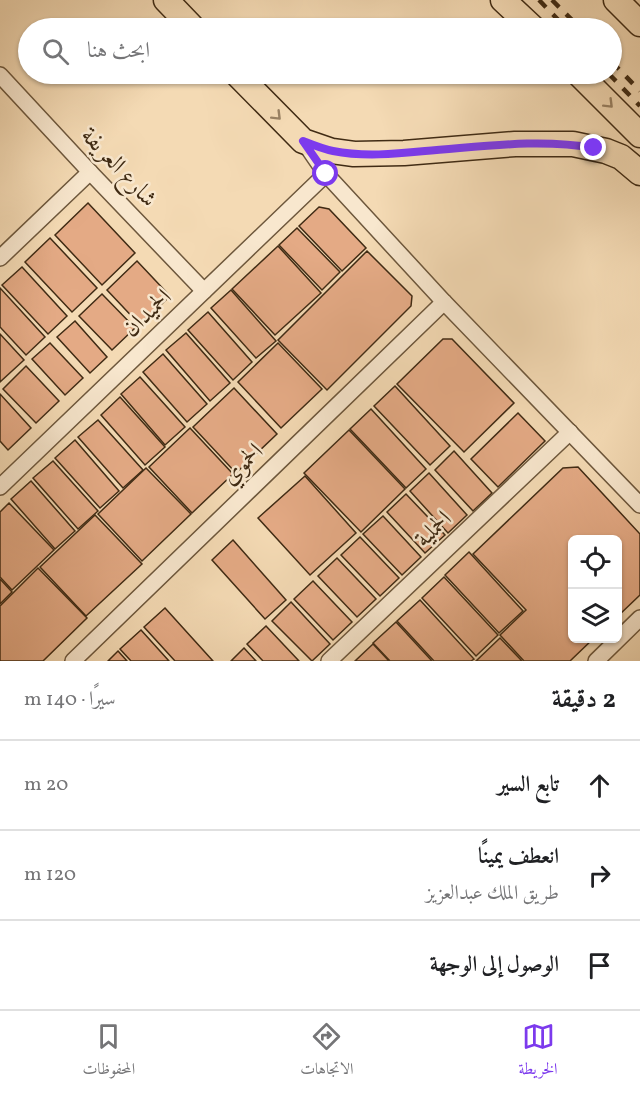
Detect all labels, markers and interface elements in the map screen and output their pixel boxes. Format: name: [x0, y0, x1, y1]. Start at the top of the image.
search box: [18, 18, 622, 84]
icon: search: [39, 35, 72, 68]
text: ابحث هنا: [87, 36, 150, 67]
one-way arrow: [602, 97, 613, 108]
one-way arrow: [270, 108, 281, 119]
street label: شارع العريفة: [71, 120, 164, 216]
route end: [580, 134, 606, 160]
route start: [312, 160, 338, 186]
street label: الحميدان: [116, 282, 180, 346]
street label: الحموي: [214, 436, 272, 494]
street label: الحملية: [408, 504, 460, 556]
map controls: [568, 535, 622, 643]
button: locate: [568, 535, 622, 589]
button: layers: [568, 589, 622, 643]
text: 2 دقيقة: [552, 682, 616, 718]
text: سيرًا · 140 m: [24, 686, 116, 714]
icon: ahead: [583, 769, 616, 802]
text: تابع السير: [497, 770, 559, 801]
text: 20 m: [24, 771, 68, 799]
text: انعطف يمينًا: [478, 842, 559, 873]
icon: right: [583, 859, 616, 892]
text: 120 m: [24, 861, 76, 889]
text: طريق الملك عبدالعزيز: [426, 880, 559, 908]
icon: arrive: [583, 949, 616, 982]
text: الوصول إلى الوجهة: [430, 950, 559, 981]
tab: المحفوظات: [83, 1020, 135, 1084]
tab: الاتجاهات: [300, 1020, 354, 1084]
tab: الخريطة: [519, 1020, 558, 1084]

